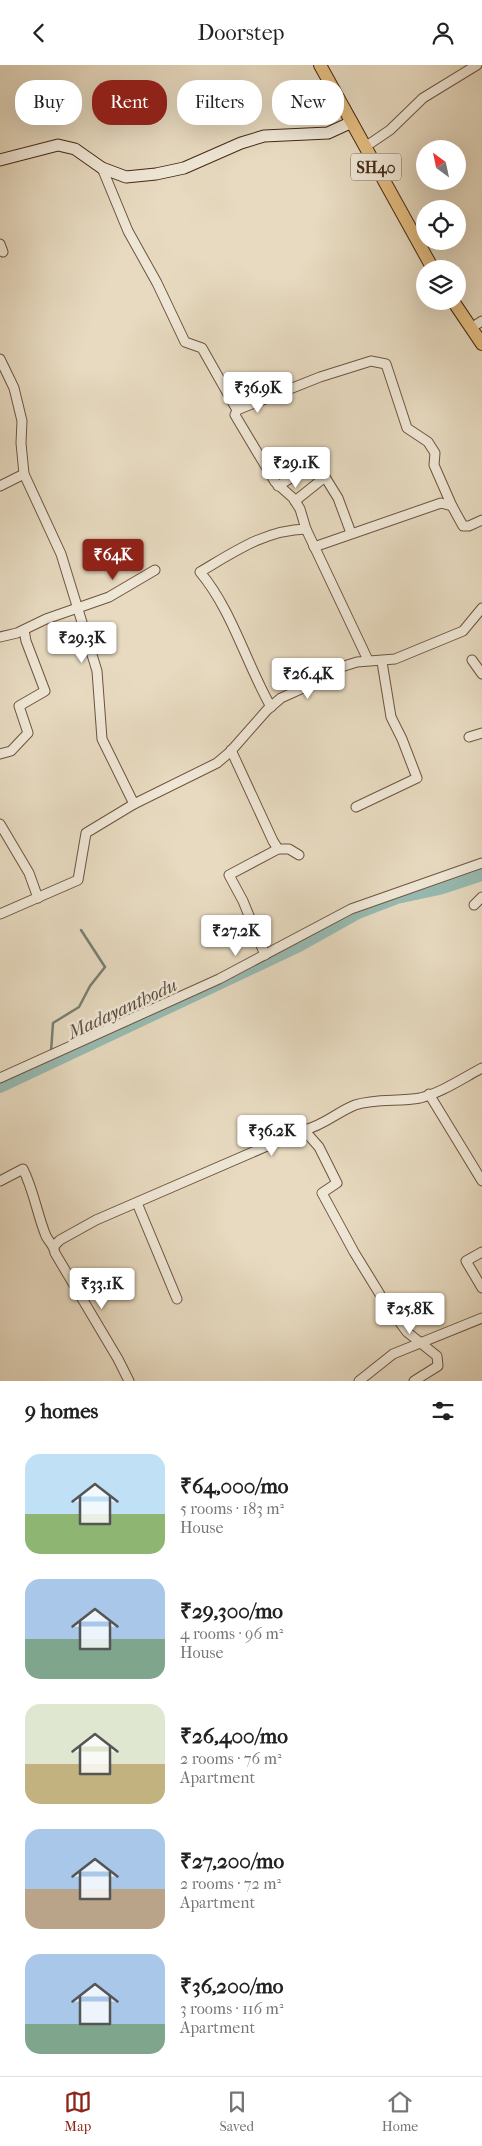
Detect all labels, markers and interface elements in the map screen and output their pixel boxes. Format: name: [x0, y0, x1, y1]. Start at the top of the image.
icon: back: [25, 19, 53, 47]
icon: person: [429, 19, 457, 47]
text: Doorstep: [197, 20, 285, 46]
chip: Buy: [15, 80, 82, 125]
chip: Rent: [92, 80, 167, 125]
chip: Filters: [177, 80, 262, 125]
chip: New: [272, 80, 344, 125]
north arrow: [416, 140, 466, 190]
map controls: [416, 140, 466, 310]
road number: SH40: [351, 153, 401, 180]
button: locate: [416, 200, 466, 250]
button: layers: [416, 260, 466, 310]
pin: ₹36.9K: [217, 371, 299, 414]
text: ₹36.9K: [234, 378, 282, 397]
pin: ₹29.1K: [255, 447, 337, 489]
text: ₹29.1K: [273, 453, 319, 472]
pin: ₹64K: [83, 539, 143, 581]
text: ₹64K: [94, 545, 132, 564]
pin: ₹29.3K: [41, 621, 123, 664]
text: ₹29.3K: [58, 628, 106, 647]
pin: ₹26.4K: [267, 657, 349, 700]
text: ₹26.4K: [283, 664, 333, 683]
pin: ₹27.2K: [195, 915, 277, 957]
text: ₹27.2K: [212, 921, 260, 940]
water label: Madayanthodu: [62, 974, 181, 1045]
pin: ₹36.2K: [231, 1115, 313, 1157]
text: ₹36.2K: [248, 1121, 296, 1140]
pin: ₹33.1K: [61, 1267, 143, 1310]
text: ₹33.1K: [81, 1274, 123, 1293]
pin: ₹25.8K: [369, 1293, 451, 1335]
text: ₹25.8K: [386, 1299, 434, 1318]
icon: filters: [429, 1397, 457, 1425]
text: 9 homes: [25, 1399, 98, 1423]
icon: home: [65, 1474, 125, 1534]
text: ₹64,000/mo: [180, 1474, 289, 1498]
text: 5 rooms · 183 m²: [180, 1499, 284, 1518]
text: House: [180, 1518, 223, 1537]
icon: home: [65, 1599, 125, 1659]
text: ₹29,300/mo: [180, 1599, 283, 1623]
text: 4 rooms · 96 m²: [180, 1624, 283, 1643]
text: House: [180, 1643, 223, 1662]
icon: home: [65, 1724, 125, 1784]
text: ₹26,400/mo: [180, 1724, 288, 1748]
text: 2 rooms · 76 m²: [180, 1749, 281, 1768]
text: Apartment: [180, 1768, 255, 1787]
icon: home: [65, 1849, 125, 1909]
text: ₹27,200/mo: [180, 1849, 284, 1873]
text: 2 rooms · 72 m²: [180, 1874, 281, 1893]
text: Apartment: [180, 1893, 255, 1912]
icon: home: [65, 1974, 125, 2034]
text: ₹36,200/mo: [180, 1974, 283, 1998]
text: 3 rooms · 116 m²: [180, 1999, 283, 2018]
text: Apartment: [180, 2018, 255, 2037]
tab: Map: [64, 2088, 92, 2135]
tab: Saved: [219, 2088, 254, 2135]
tab: Home: [382, 2088, 418, 2135]

